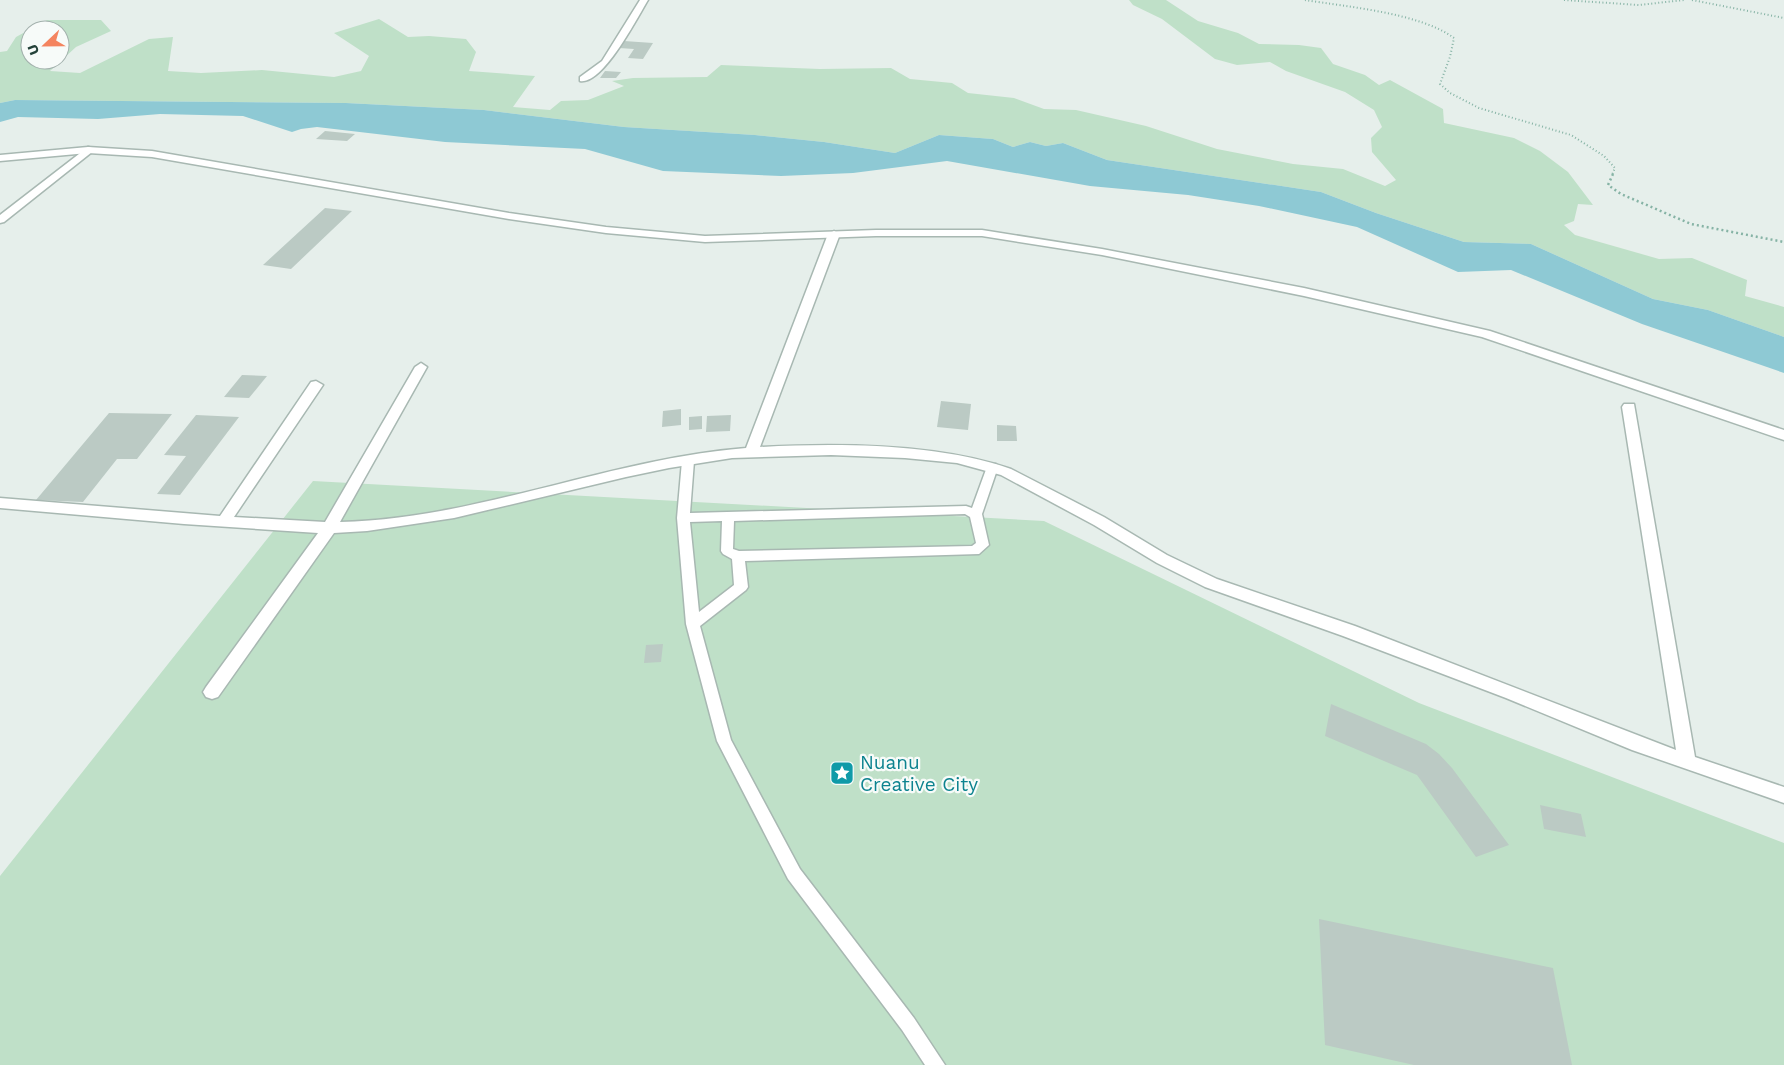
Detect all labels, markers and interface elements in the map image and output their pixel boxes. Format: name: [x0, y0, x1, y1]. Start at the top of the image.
north arrow: [20, 20, 70, 70]
text: U: [24, 42, 42, 57]
place label: Nuanu Creative City: [860, 751, 978, 796]
place icon: Nuanu Creative City: [829, 760, 855, 786]

